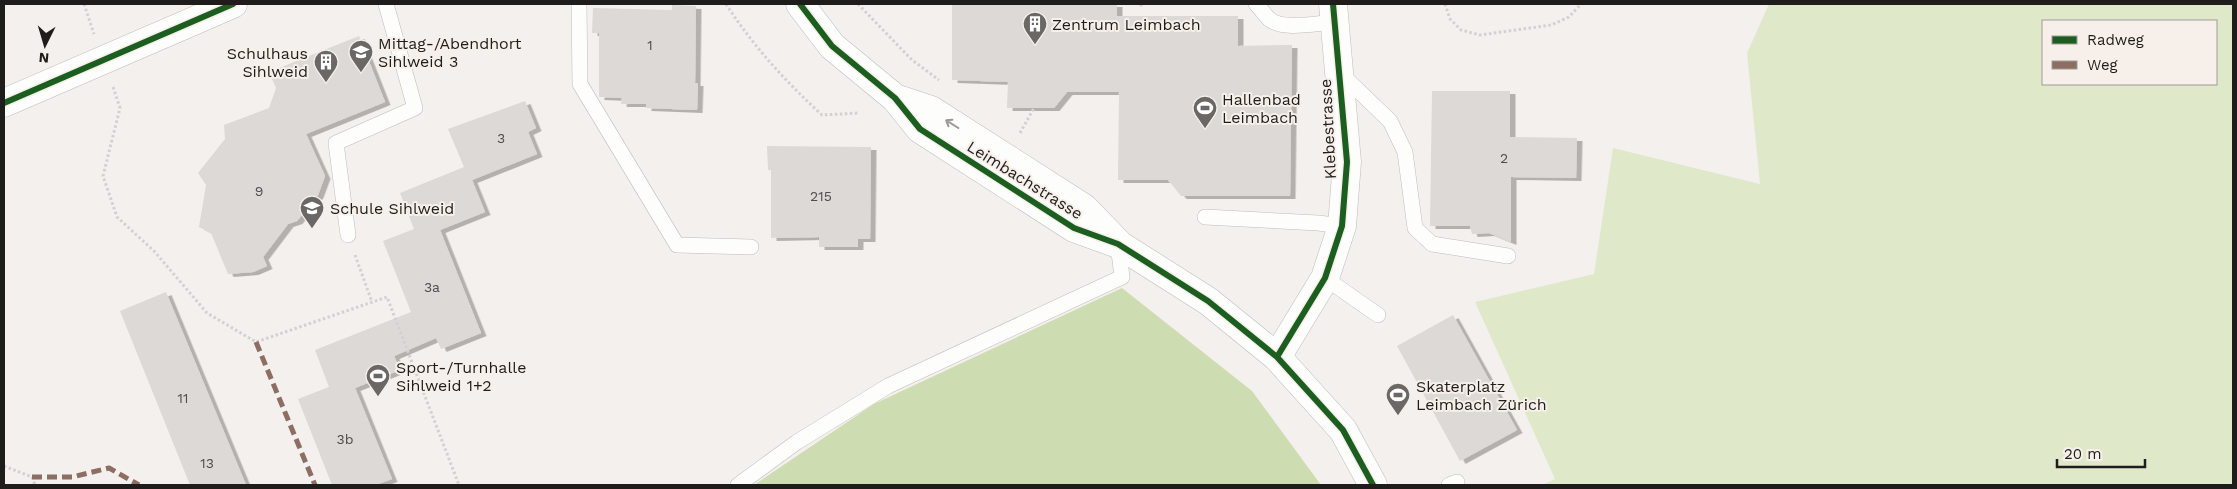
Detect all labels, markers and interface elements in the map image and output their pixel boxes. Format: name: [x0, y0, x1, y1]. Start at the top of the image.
building icon: Zentrum Leimbach: [1022, 11, 1048, 45]
place label: Zentrum Leimbach: [1052, 15, 1201, 34]
north arrow: [20, 20, 70, 70]
legend: [2042, 20, 2217, 85]
text: Radweg: [2087, 31, 2144, 49]
place label: Mittag-/Abendhort Sihlweid 3: [378, 34, 522, 71]
house number: 1: [647, 37, 653, 53]
school or university icon: Mittag-/Abendhort Sihlweid 3: [348, 39, 374, 73]
place label: Schulhaus Sihlweid: [227, 44, 308, 81]
building icon: Schulhaus Sihlweid: [313, 49, 339, 83]
text: N: [38, 50, 50, 66]
text: Weg: [2087, 56, 2118, 74]
street label: Klebestrasse: [1316, 78, 1340, 180]
place label: Hallenbad Leimbach: [1222, 90, 1301, 127]
sports icon: Hallenbad Leimbach: [1192, 95, 1218, 129]
one-way arrow: [946, 118, 960, 128]
house number: 3: [497, 130, 505, 146]
street label: Leimbachstrasse: [964, 137, 1086, 223]
house number: 2: [1500, 150, 1508, 166]
house number: 9: [255, 183, 263, 199]
house number: 215: [810, 188, 832, 204]
school or university icon: Schule Sihlweid: [299, 195, 325, 229]
place label: Schule Sihlweid: [330, 199, 454, 218]
house number: 3a: [424, 279, 440, 295]
place label: Sport-/Turnhalle Sihlweid 1+2: [396, 358, 526, 395]
sports icon: Sport-/Turnhalle Sihlweid 1+2: [365, 363, 391, 397]
place label: Skaterplatz Leimbach Zürich: [1416, 377, 1547, 414]
sports icon: Skaterplatz Leimbach Zürich: [1385, 382, 1411, 416]
house number: 11: [178, 390, 188, 406]
house number: 3b: [337, 431, 353, 447]
scale bar: [2057, 436, 2144, 468]
text: 20 m: [2064, 445, 2102, 463]
house number: 13: [200, 455, 214, 471]

